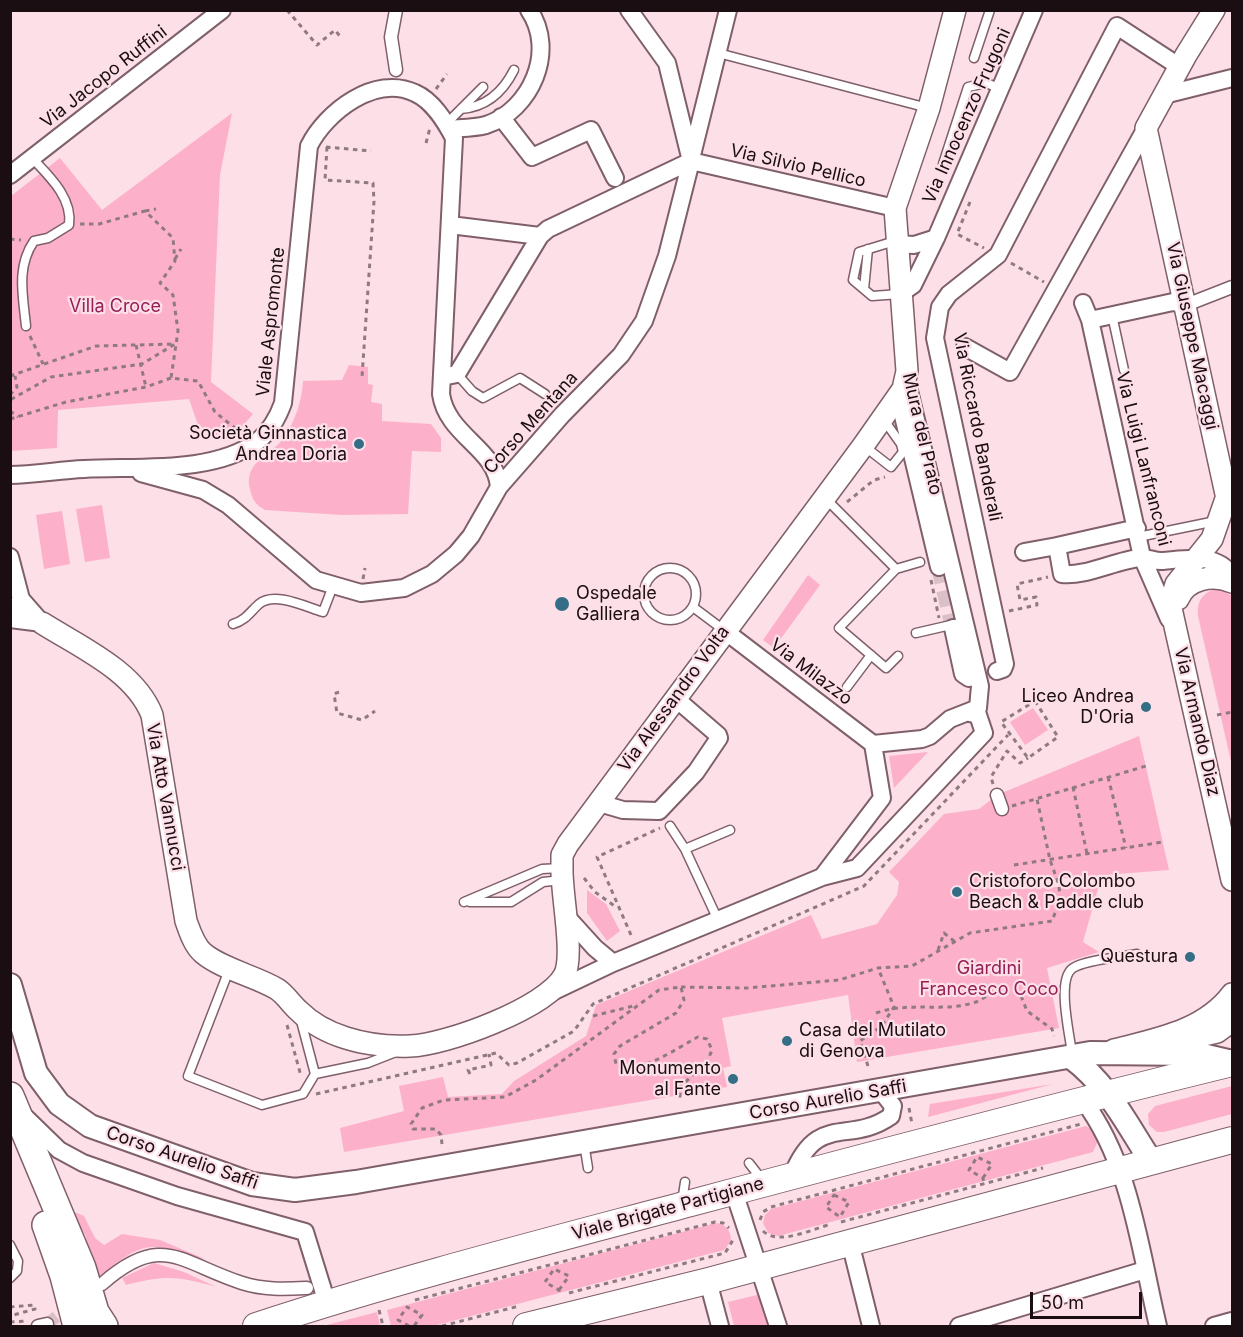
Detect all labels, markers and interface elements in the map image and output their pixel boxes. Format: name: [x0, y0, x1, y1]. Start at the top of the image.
street label: Via Jacopo Ruffini: [36, 21, 172, 133]
street label: Via Innocenzo Frugoni: [918, 25, 1016, 207]
street label: Via Silvio Pellico: [728, 140, 868, 192]
street label: Via Giuseppe Macaggi: [1162, 240, 1222, 432]
street label: Viale Aspromonte: [252, 246, 290, 398]
park label: Villa Croce: [69, 296, 161, 318]
street label: Via Riccardo Banderali: [948, 331, 1006, 523]
street label: Corso Mentana: [479, 367, 583, 479]
street label: Via Luigi Lanfranconi: [1111, 370, 1175, 548]
street label: Mura del Prato: [897, 371, 947, 497]
place label: Società Ginnastica Andrea Doria: [189, 423, 347, 466]
marker: Società Ginnastica Andrea Doria: [352, 437, 366, 451]
place label: Ospedale Galliera: [576, 583, 657, 626]
marker: Ospedale Galliera: [553, 595, 571, 613]
street label: Via Alessandro Volta: [614, 622, 734, 776]
street label: Via Milazzo: [766, 634, 856, 710]
street label: Via Armando Diaz: [1169, 645, 1225, 799]
place label: Liceo Andrea D'Oria: [1022, 686, 1134, 728]
marker: Liceo Andrea D'Oria: [1139, 700, 1153, 714]
street label: Via Atto Vannucci: [141, 722, 189, 872]
place label: Cristoforo Colombo Beach & Paddle club: [969, 871, 1144, 914]
marker: Cristoforo Colombo Beach & Paddle club: [950, 885, 964, 899]
place label: Questura: [1100, 946, 1178, 968]
marker: Questura: [1183, 950, 1197, 964]
park label: Giardini Francesco Coco: [919, 958, 1059, 1000]
place label: Casa del Mutilato di Genova: [799, 1020, 946, 1062]
marker: Casa del Mutilato di Genova: [780, 1034, 794, 1048]
place label: Monumento al Fante: [619, 1058, 721, 1100]
marker: Monumento al Fante: [726, 1072, 740, 1086]
street label: Corso Aurelio Saffi: [748, 1076, 908, 1124]
street label: Corso Aurelio Saffi: [103, 1122, 261, 1194]
street label: Viale Brigate Partigiane: [570, 1173, 766, 1245]
scale bar: [1033, 1280, 1146, 1318]
text: 50 m: [1041, 1292, 1084, 1313]

